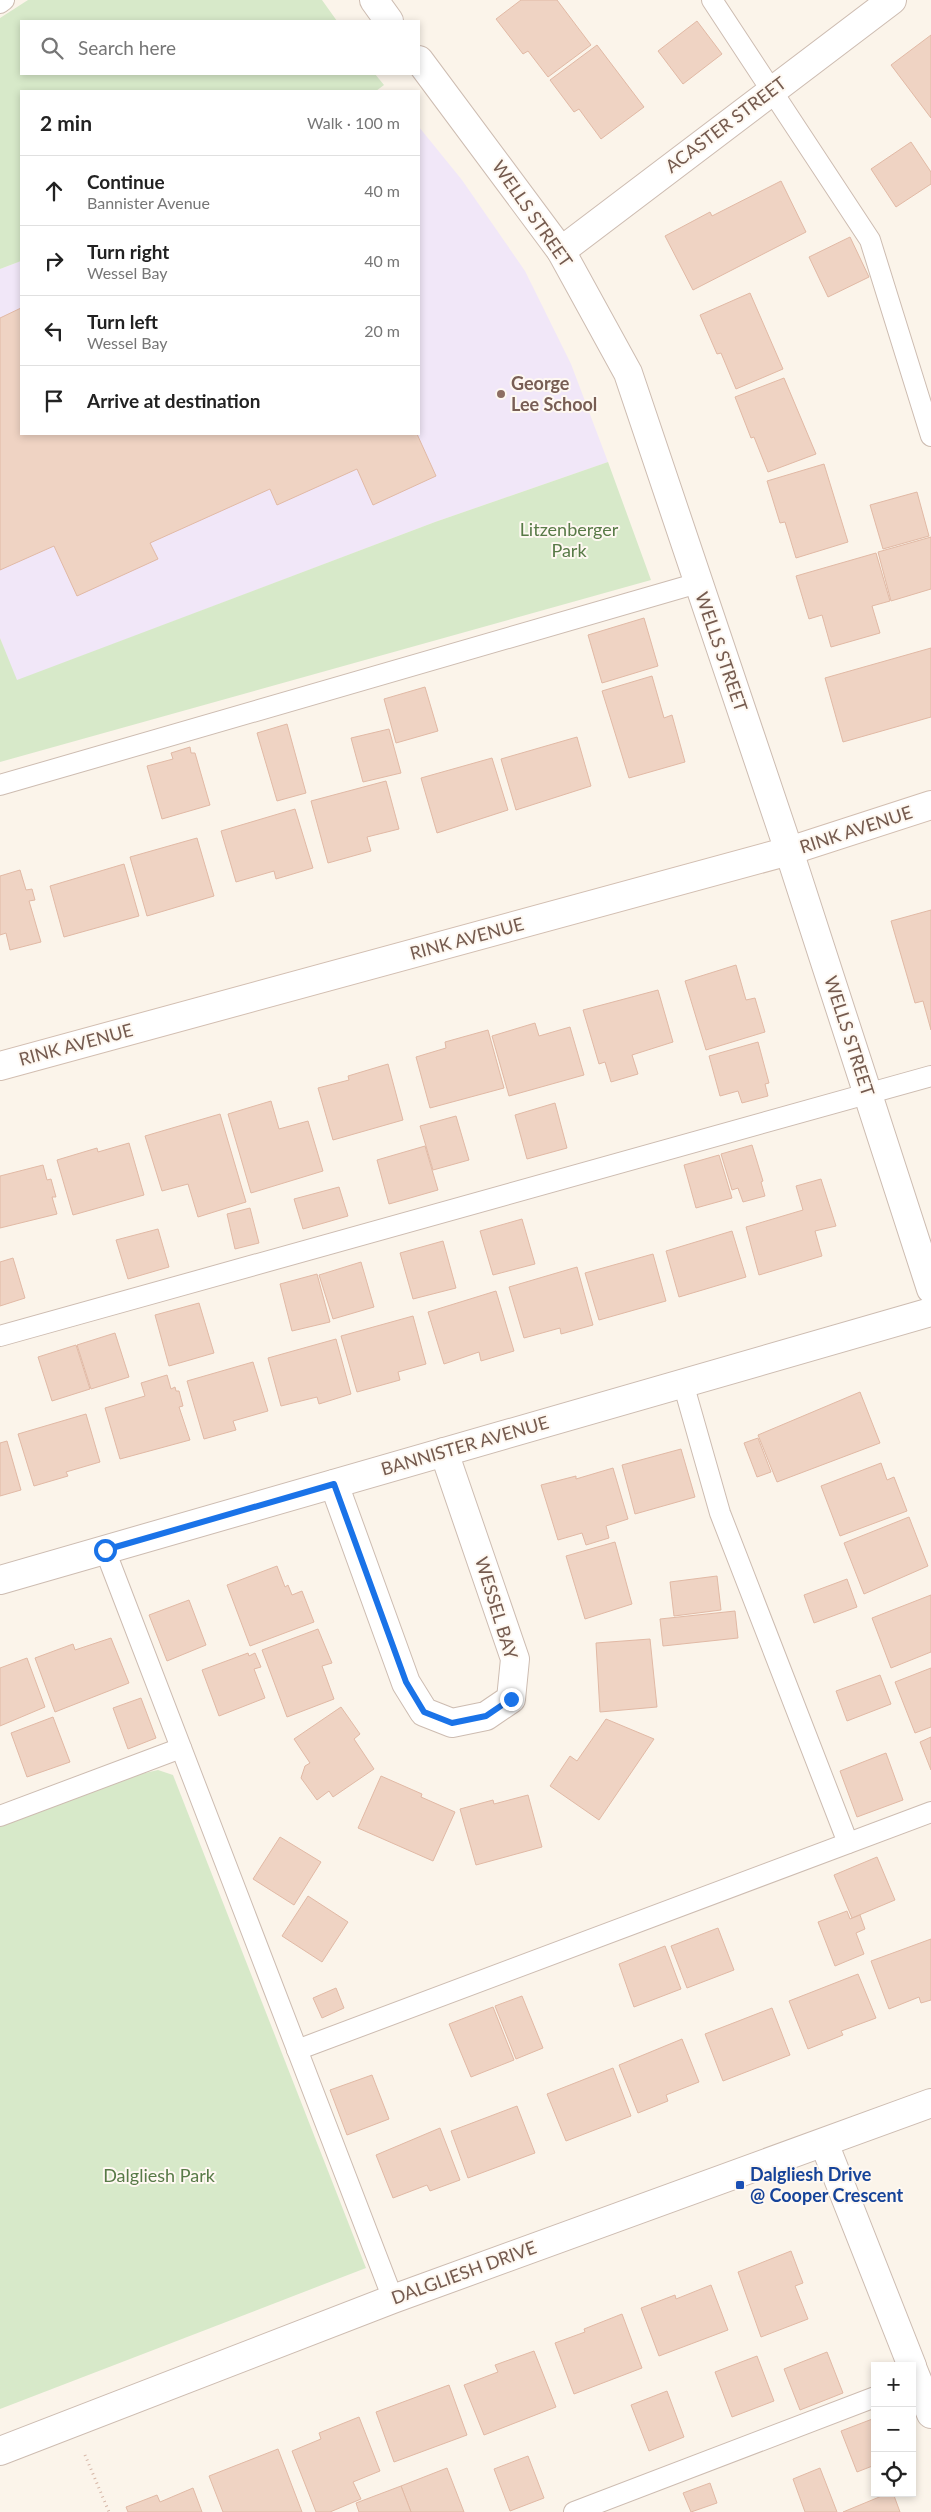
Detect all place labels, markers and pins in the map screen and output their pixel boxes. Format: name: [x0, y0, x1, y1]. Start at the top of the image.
place label: George Lee School: [511, 372, 597, 415]
marker: George Lee School: [495, 388, 507, 400]
place label: Dalgliesh Drive @ Cooper Crescent: [750, 2163, 904, 2206]
marker: Dalgliesh Drive @ Cooper Crescent: [734, 2179, 746, 2191]

